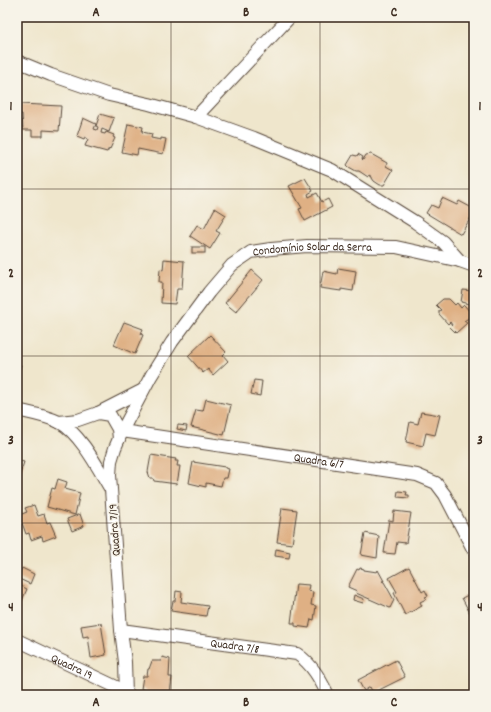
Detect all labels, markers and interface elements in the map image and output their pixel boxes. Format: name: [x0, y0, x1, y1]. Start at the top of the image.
text: A: [92, 4, 100, 23]
text: B: [243, 4, 249, 23]
text: C: [391, 4, 398, 23]
text: 1: [10, 98, 13, 117]
text: 1: [479, 98, 482, 117]
street label: Condomínio Solar da Serra: [252, 239, 372, 262]
text: 2: [8, 265, 14, 284]
text: 2: [477, 265, 483, 284]
text: 3: [8, 432, 14, 451]
text: 3: [477, 432, 483, 451]
street label: Quadra 6/7: [293, 450, 345, 474]
street label: Quadra 7/19: [105, 503, 126, 557]
text: 4: [8, 599, 14, 618]
text: 4: [477, 599, 483, 618]
street label: Quadra 7/8: [209, 635, 260, 659]
street label: Quadra 19: [48, 650, 95, 685]
text: A: [92, 694, 100, 712]
text: B: [243, 694, 249, 712]
text: C: [391, 694, 398, 712]

